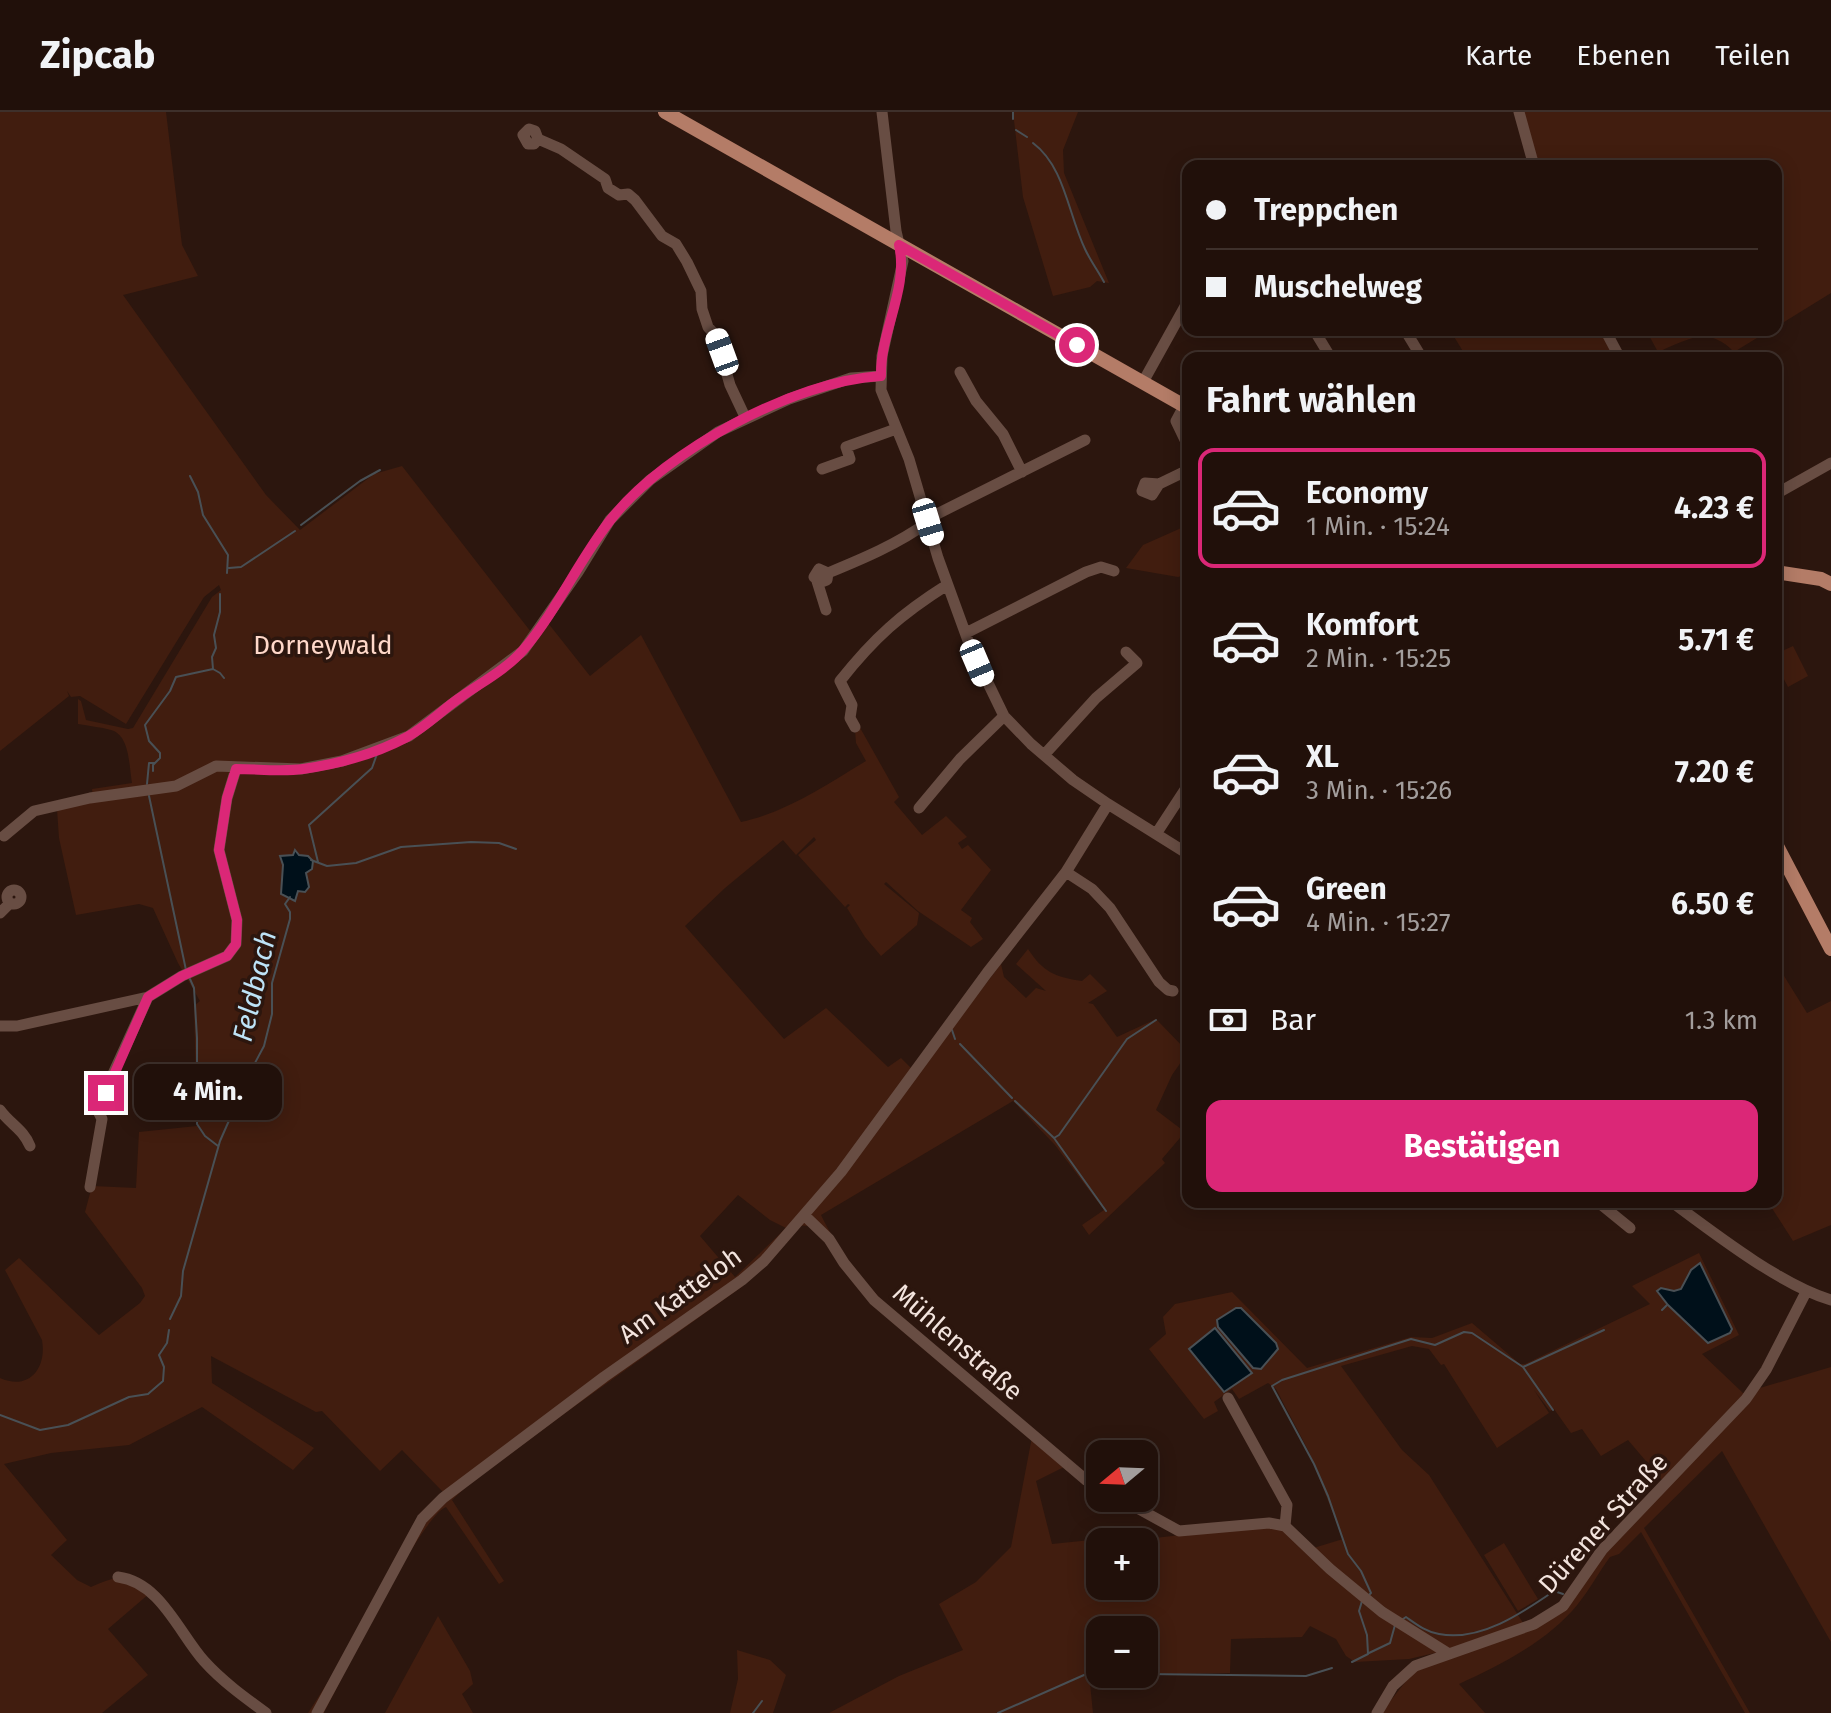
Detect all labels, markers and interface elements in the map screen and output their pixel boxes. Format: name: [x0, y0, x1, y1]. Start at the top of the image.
text: Zipcab: [40, 32, 155, 78]
text: Karte: [1465, 39, 1532, 72]
text: Ebenen: [1576, 39, 1671, 72]
text: Teilen: [1715, 39, 1791, 72]
text: Treppchen: [1254, 192, 1398, 228]
text: Muschelweg: [1254, 269, 1422, 305]
car: [703, 325, 741, 379]
route start: [1059, 327, 1095, 363]
text: Fahrt wählen: [1206, 378, 1417, 422]
icon: car: [1210, 472, 1282, 544]
text: Economy: [1306, 475, 1428, 511]
text: 4.23 €: [1674, 490, 1754, 526]
car: [910, 496, 946, 548]
text: 1 Min. · 15:24: [1306, 511, 1450, 542]
icon: car: [1210, 604, 1282, 676]
text: Komfort: [1306, 607, 1419, 643]
text: 5.71 €: [1678, 622, 1754, 658]
park label: Dorneywald: [253, 630, 393, 661]
car: [957, 636, 997, 690]
text: 2 Min. · 15:25: [1306, 643, 1451, 674]
icon: car: [1210, 736, 1282, 808]
text: XL: [1306, 739, 1339, 775]
text: 7.20 €: [1675, 754, 1754, 790]
text: 3 Min. · 15:26: [1306, 775, 1452, 806]
icon: car: [1210, 868, 1282, 940]
text: Green: [1306, 871, 1387, 907]
text: 6.50 €: [1671, 886, 1754, 922]
text: 4 Min. · 15:27: [1306, 907, 1450, 938]
water label: Feldbach: [226, 927, 283, 1045]
icon: cash: [1206, 998, 1250, 1042]
text: Bar: [1270, 1002, 1316, 1038]
text: 1.3 km: [1685, 1005, 1758, 1036]
callout: 4 Min.: [134, 1065, 282, 1121]
route end: [88, 1075, 124, 1111]
text: 4 Min.: [173, 1076, 243, 1107]
button: Bestätigen: [1206, 1100, 1758, 1192]
street label: Am Katteloh: [613, 1241, 748, 1350]
street label: Mühlenstraße: [886, 1278, 1029, 1407]
north arrow: [1086, 1440, 1158, 1512]
map controls: [1086, 1440, 1158, 1688]
street label: Dürener Straße: [1532, 1447, 1674, 1600]
button: +: [1086, 1528, 1158, 1600]
button: −: [1086, 1616, 1158, 1688]

